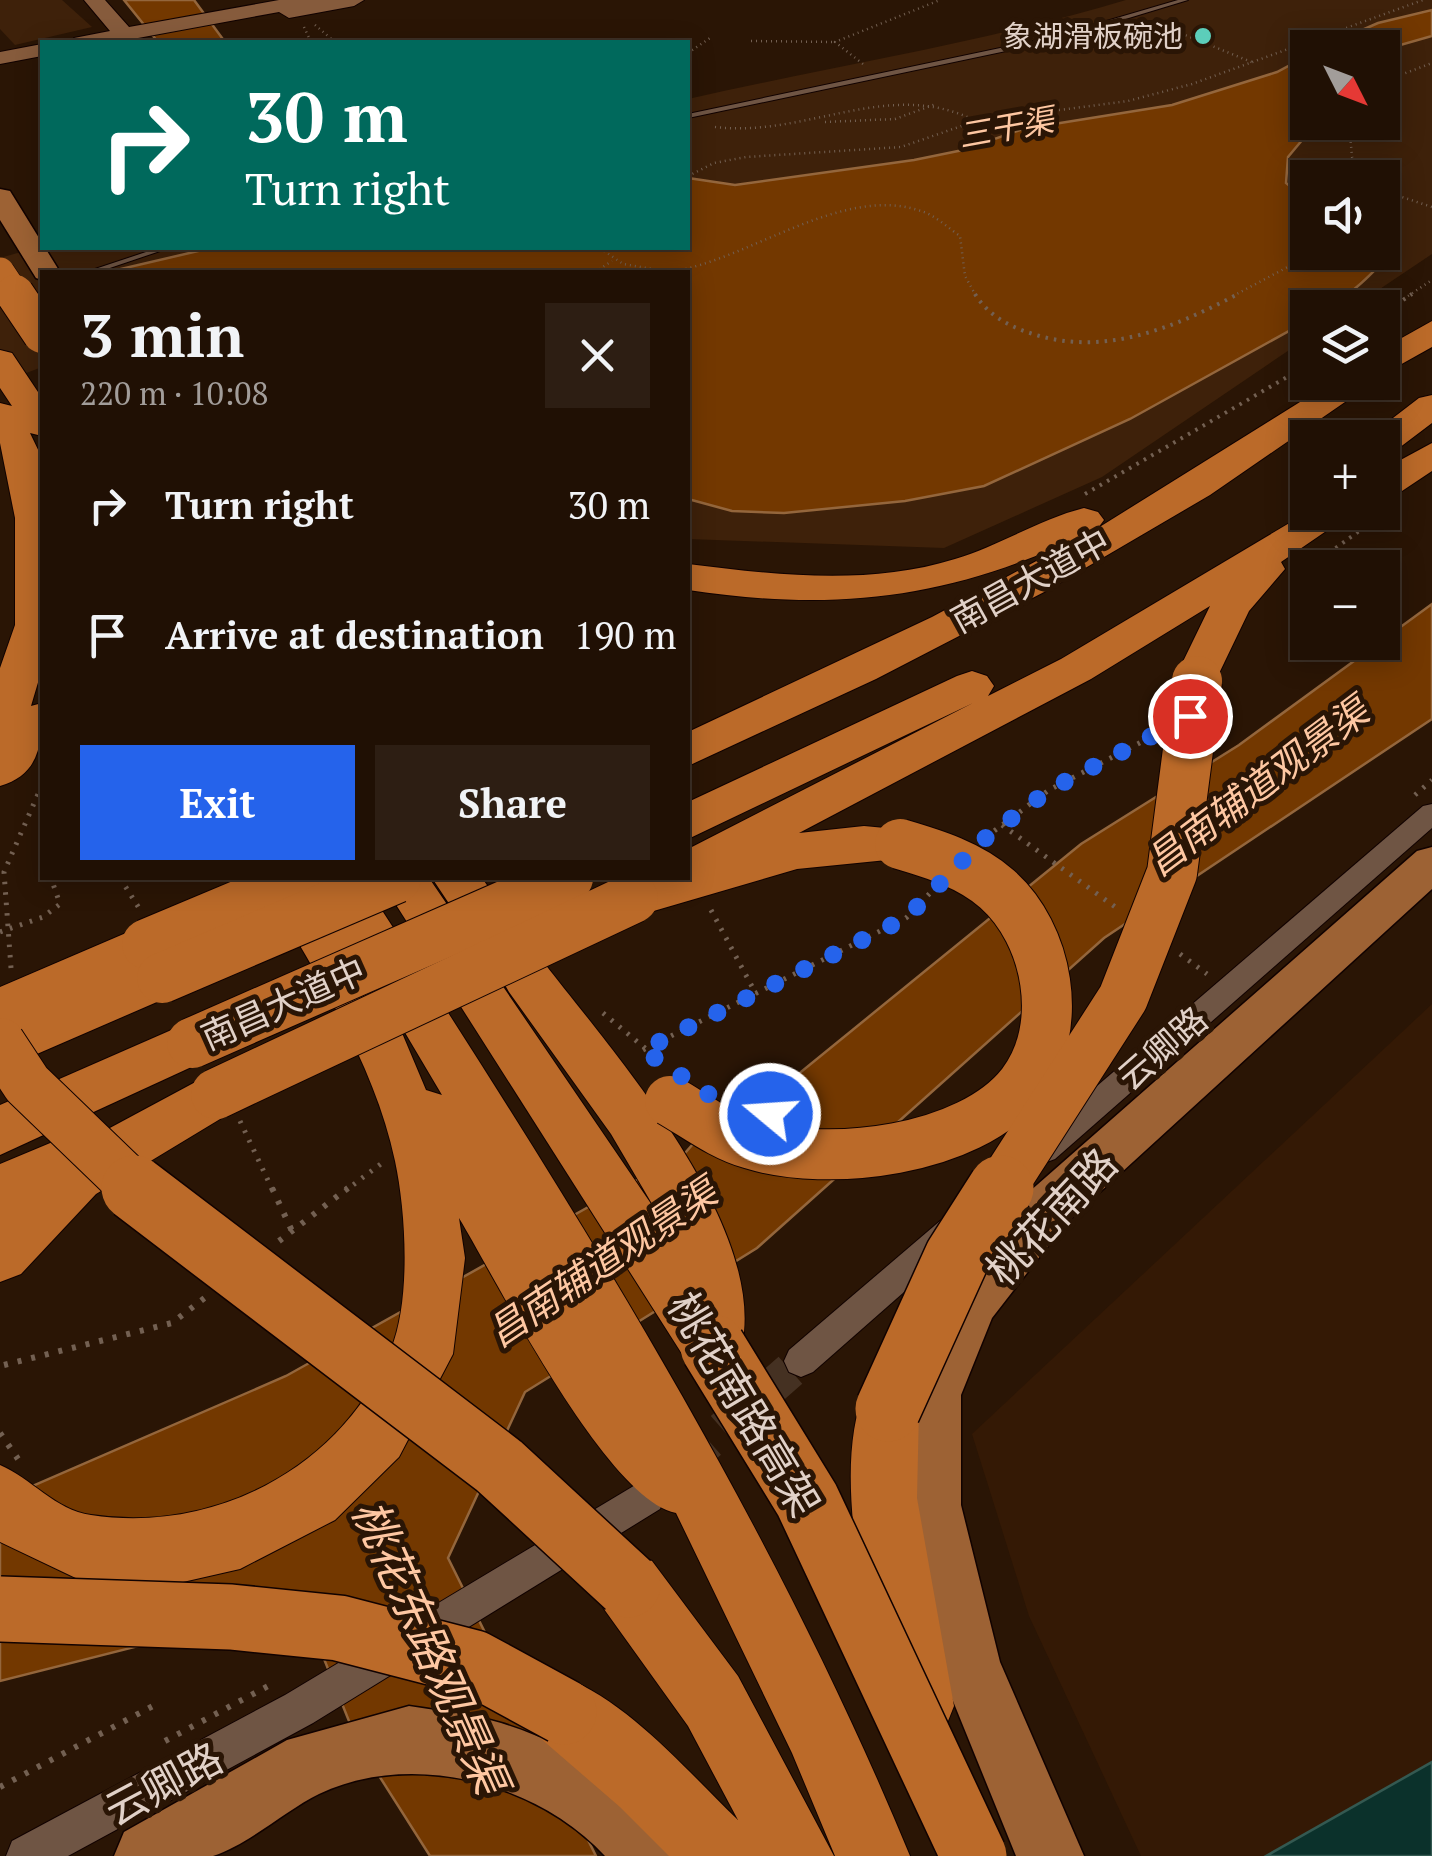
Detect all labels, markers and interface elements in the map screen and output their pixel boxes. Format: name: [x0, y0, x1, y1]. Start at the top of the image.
place label: 象湖滑板碗池: [1003, 16, 1183, 56]
marker: 象湖滑板碗池: [1192, 25, 1214, 47]
north arrow: [1290, 30, 1400, 140]
map controls: [1290, 30, 1400, 660]
text: 30 m: [245, 69, 408, 162]
icon: right: [80, 80, 210, 210]
water label: 三干渠: [955, 97, 1061, 156]
text: Turn right: [245, 158, 450, 218]
button: sound: [1290, 160, 1400, 270]
button: layers: [1290, 290, 1400, 400]
text: 3 min: [80, 295, 244, 374]
button: close: [545, 303, 650, 408]
text: 220 m · 10:08: [80, 372, 268, 414]
button: +: [1290, 420, 1400, 530]
icon: right: [80, 478, 135, 533]
text: Turn right: [165, 480, 354, 530]
text: 30 m: [567, 480, 650, 530]
street label: 南昌大道中: [942, 517, 1118, 643]
button: −: [1290, 550, 1400, 660]
icon: arrive: [80, 608, 135, 663]
text: Arrive at destination: [165, 610, 544, 660]
text: 190 m: [574, 610, 677, 660]
pin: [1148, 674, 1233, 759]
water label: 昌南辅道观景渠: [1136, 683, 1382, 886]
icon: arrive: [1163, 689, 1218, 744]
button: Exit: [80, 745, 355, 860]
button: Share: [375, 745, 650, 860]
street label: 南昌大道中: [194, 946, 372, 1060]
street label: 云卿路: [1107, 996, 1217, 1100]
position arrow: [718, 1062, 822, 1166]
street label: 桃花南路: [973, 1135, 1129, 1297]
water label: 昌南辅道观景渠: [478, 1164, 730, 1357]
street label: 桃花南路高架: [656, 1282, 834, 1526]
water label: 桃花东路观景渠: [340, 1490, 525, 1808]
street label: 云卿路: [94, 1729, 232, 1837]

